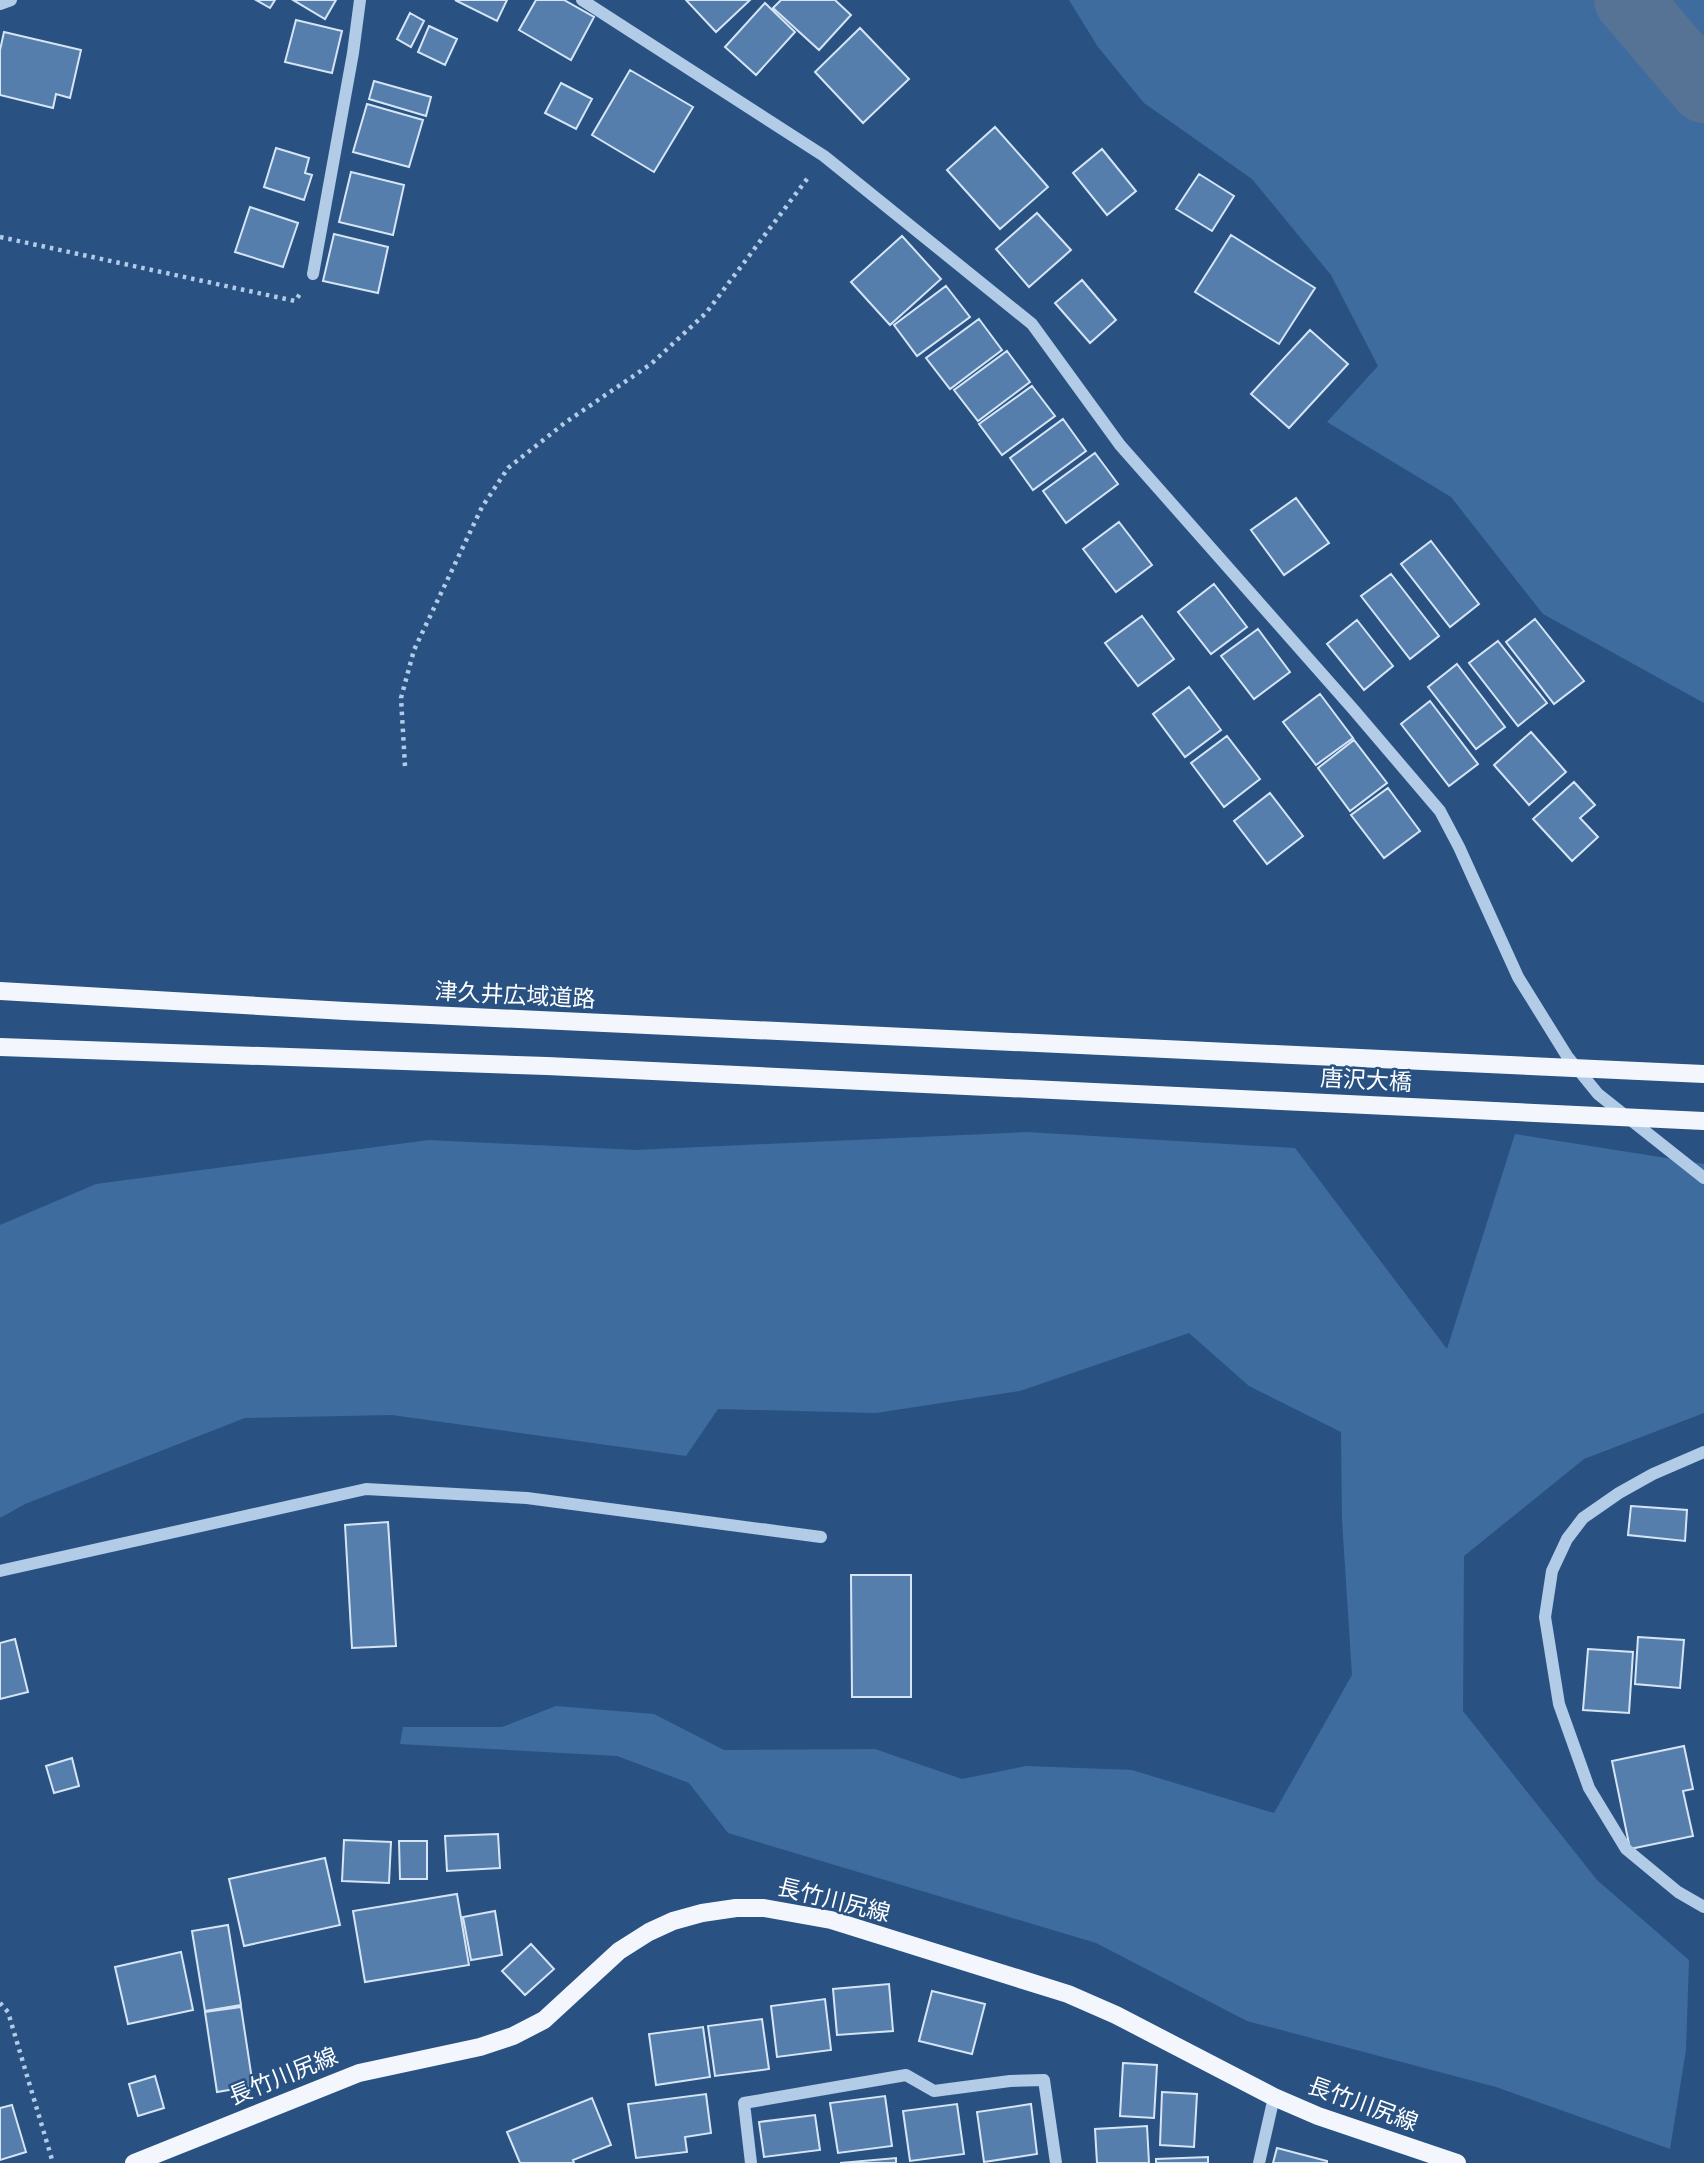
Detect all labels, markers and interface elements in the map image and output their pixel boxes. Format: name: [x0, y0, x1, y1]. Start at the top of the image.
street label: 津久井広域道路: [434, 976, 596, 1014]
street label: 唐沢大橋: [1319, 1063, 1413, 1097]
street label: 長竹川尻線: [775, 1872, 893, 1928]
street label: 長竹川尻線: [224, 2041, 342, 2111]
street label: 長竹川尻線: [1304, 2070, 1422, 2138]

